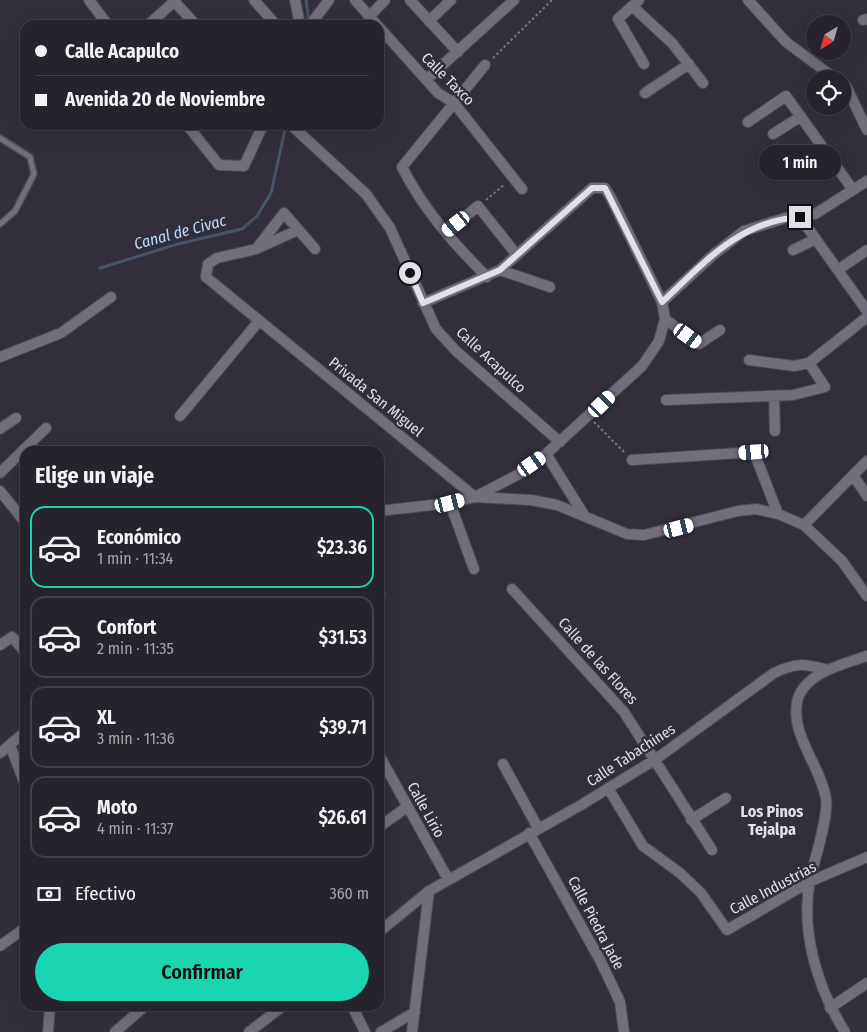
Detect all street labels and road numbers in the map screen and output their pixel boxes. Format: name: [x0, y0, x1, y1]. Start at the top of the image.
street label: Calle Taxco: [418, 49, 478, 109]
street label: Calle Acapulco: [452, 323, 530, 397]
street label: Privada San Miguel: [325, 353, 427, 441]
street label: Calle de las Flores: [554, 614, 642, 708]
street label: Calle Tabachines: [583, 720, 679, 790]
street label: Calle Lirio: [403, 779, 449, 841]
street label: Calle Industrias: [727, 858, 819, 918]
street label: Calle Piedra Jade: [564, 873, 628, 973]

